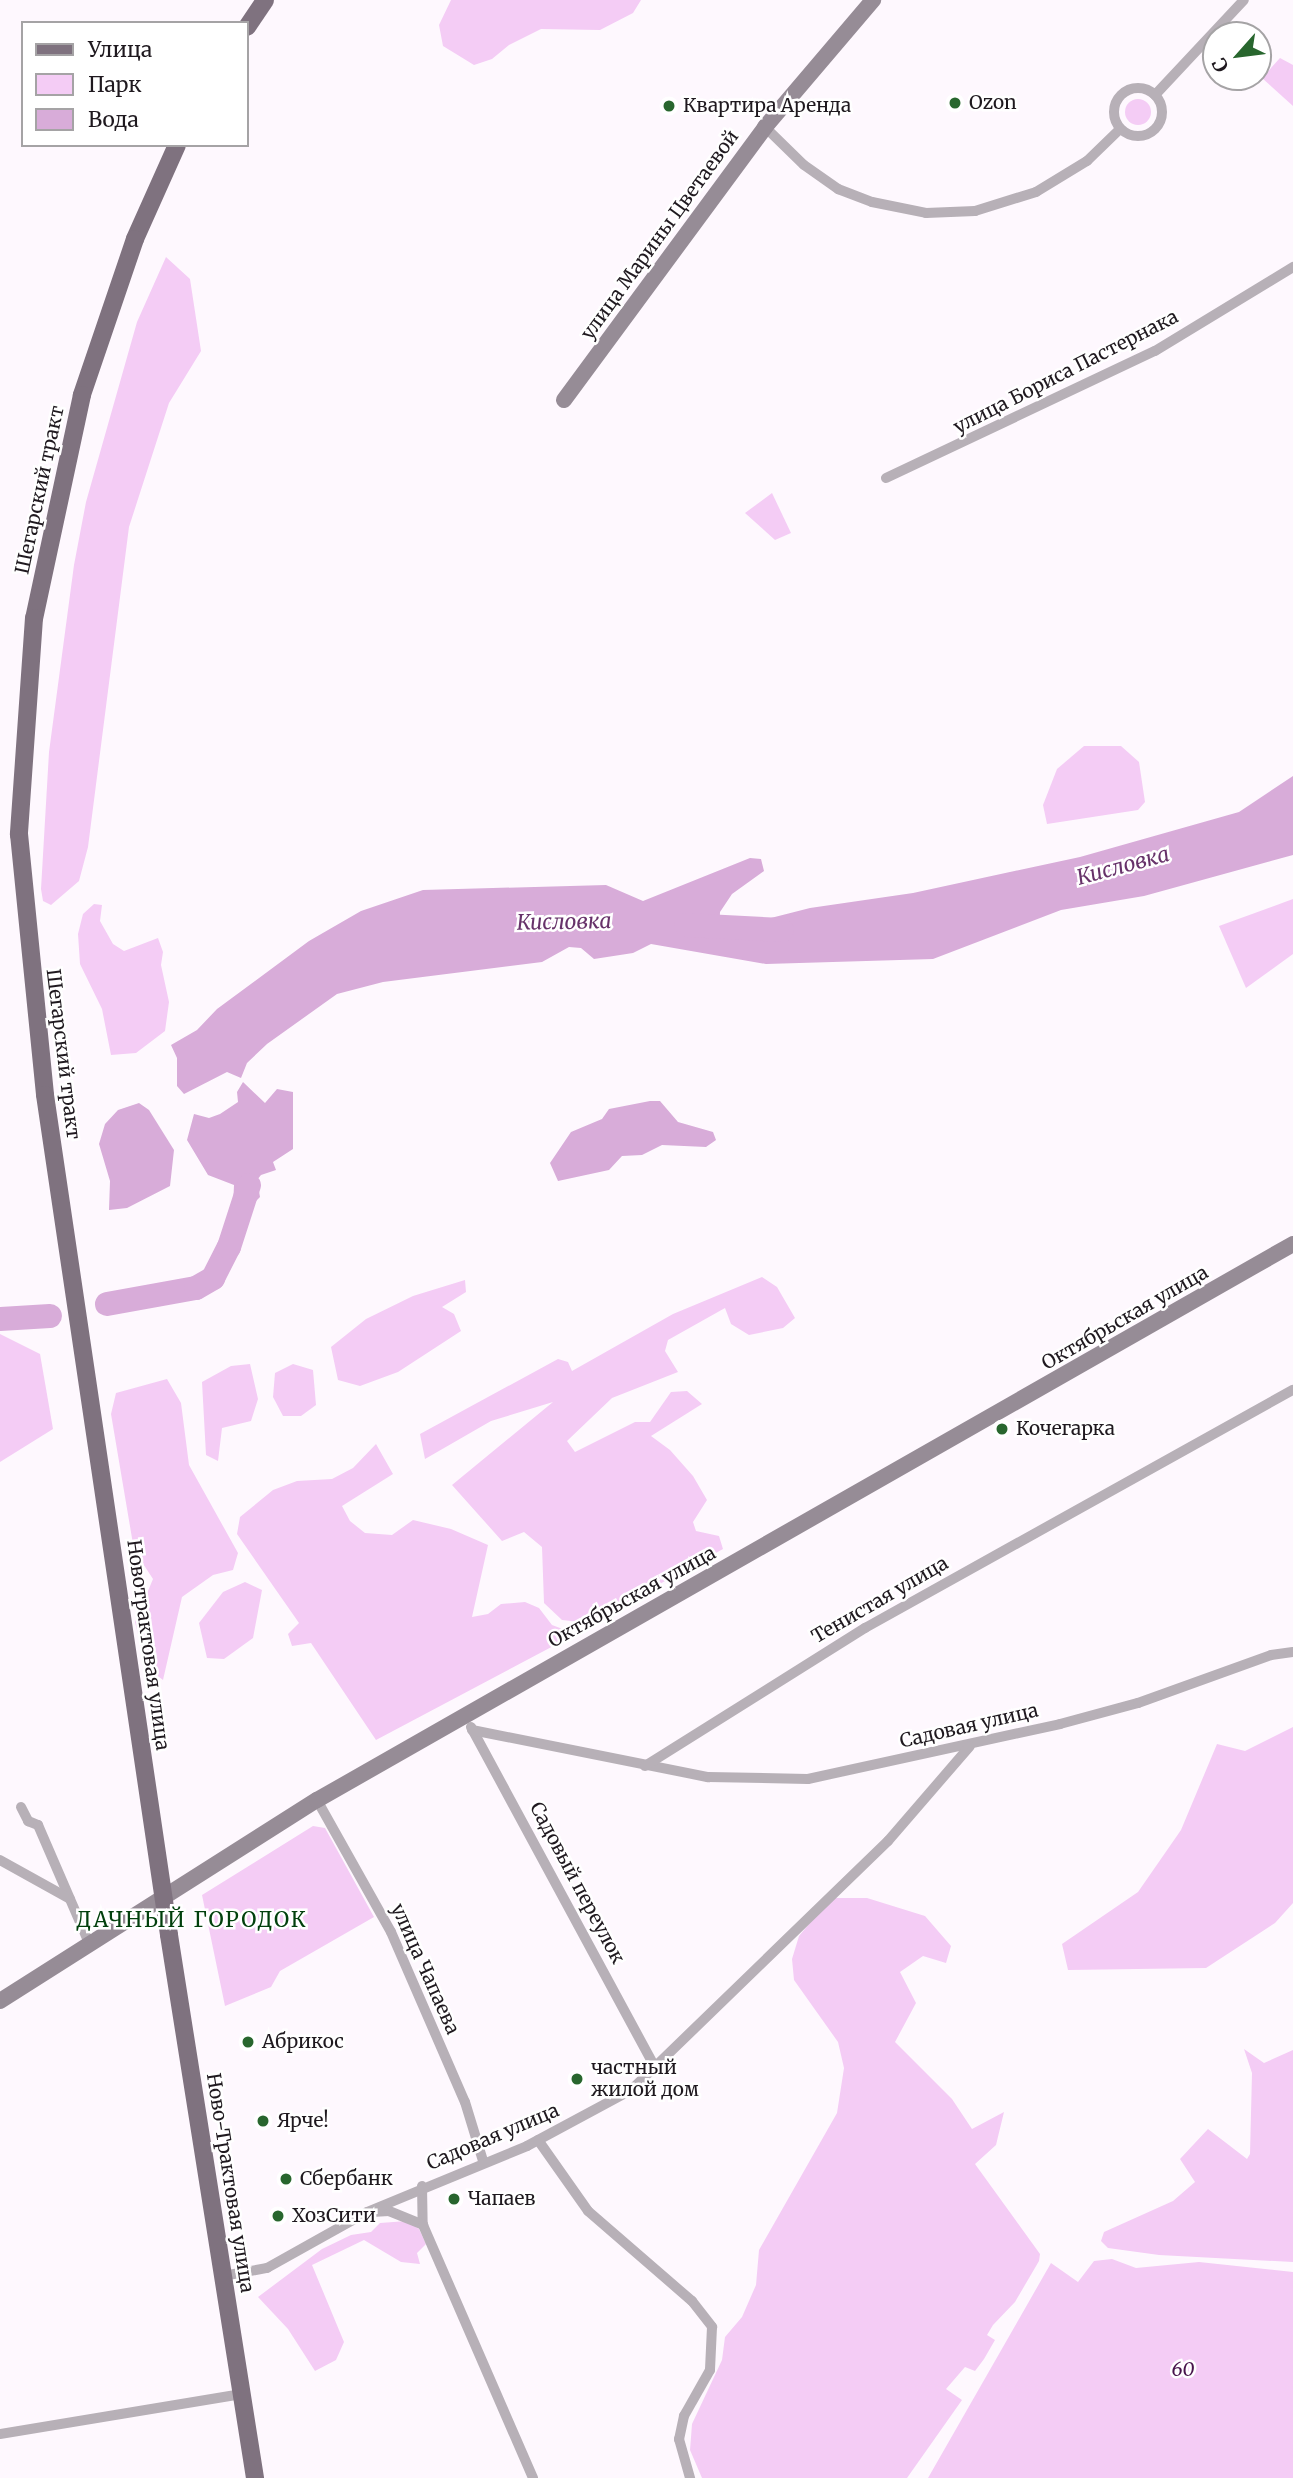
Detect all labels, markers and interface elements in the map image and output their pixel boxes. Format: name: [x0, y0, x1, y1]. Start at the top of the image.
legend: [21, 21, 248, 147]
north arrow: [1202, 21, 1272, 91]
text: Улица: [88, 36, 152, 63]
text: С: [1207, 54, 1234, 76]
text: Парк: [88, 71, 142, 98]
place label: Ozon: [969, 92, 1017, 114]
place label: Квартира Аренда: [683, 95, 851, 117]
marker: Ozon: [947, 95, 963, 111]
marker: Квартира Аренда: [661, 98, 677, 114]
text: Вода: [88, 106, 139, 133]
street label: улица Марины Цветаевой: [576, 126, 744, 344]
street label: улица Бориса Пастернака: [950, 305, 1182, 439]
street label: Шегарский тракт: [11, 404, 69, 576]
water label: Кисловка: [1074, 842, 1172, 890]
water label: Кисловка: [516, 909, 612, 935]
street label: Шегарский тракт: [41, 967, 85, 1141]
street label: Октябрьская улица: [1038, 1261, 1212, 1375]
place label: Кочегарка: [1016, 1418, 1115, 1440]
marker: Кочегарка: [994, 1421, 1010, 1437]
street label: Новотрактовая улица: [122, 1538, 174, 1752]
street label: Октябрьская улица: [544, 1541, 720, 1653]
street label: Тенистая улица: [808, 1552, 952, 1648]
street label: Садовая улица: [898, 1699, 1040, 1753]
street label: Садовый переулок: [525, 1798, 629, 1968]
street label: улица Чапаева: [386, 1900, 464, 2038]
district label: ДАЧНЫЙ ГОРОДОК: [78, 1907, 306, 1933]
place label: Абрикос: [262, 2031, 344, 2053]
marker: Абрикос: [240, 2034, 256, 2050]
place label: частный жилой дом: [591, 2057, 699, 2101]
marker: частный жилой дом: [569, 2071, 585, 2087]
street label: Ново-Трактовая улица: [201, 2072, 259, 2294]
street label: Садовая улица: [423, 2099, 563, 2175]
place label: Ярче!: [277, 2110, 329, 2132]
marker: Ярче!: [255, 2113, 271, 2129]
place label: Сбербанк: [300, 2168, 393, 2190]
marker: Сбербанк: [278, 2171, 294, 2187]
place label: Чапаев: [468, 2188, 535, 2210]
marker: Чапаев: [446, 2191, 462, 2207]
place label: ХозСити: [292, 2205, 376, 2227]
marker: ХозСити: [270, 2208, 286, 2224]
park label: 60: [1172, 2359, 1194, 2381]

